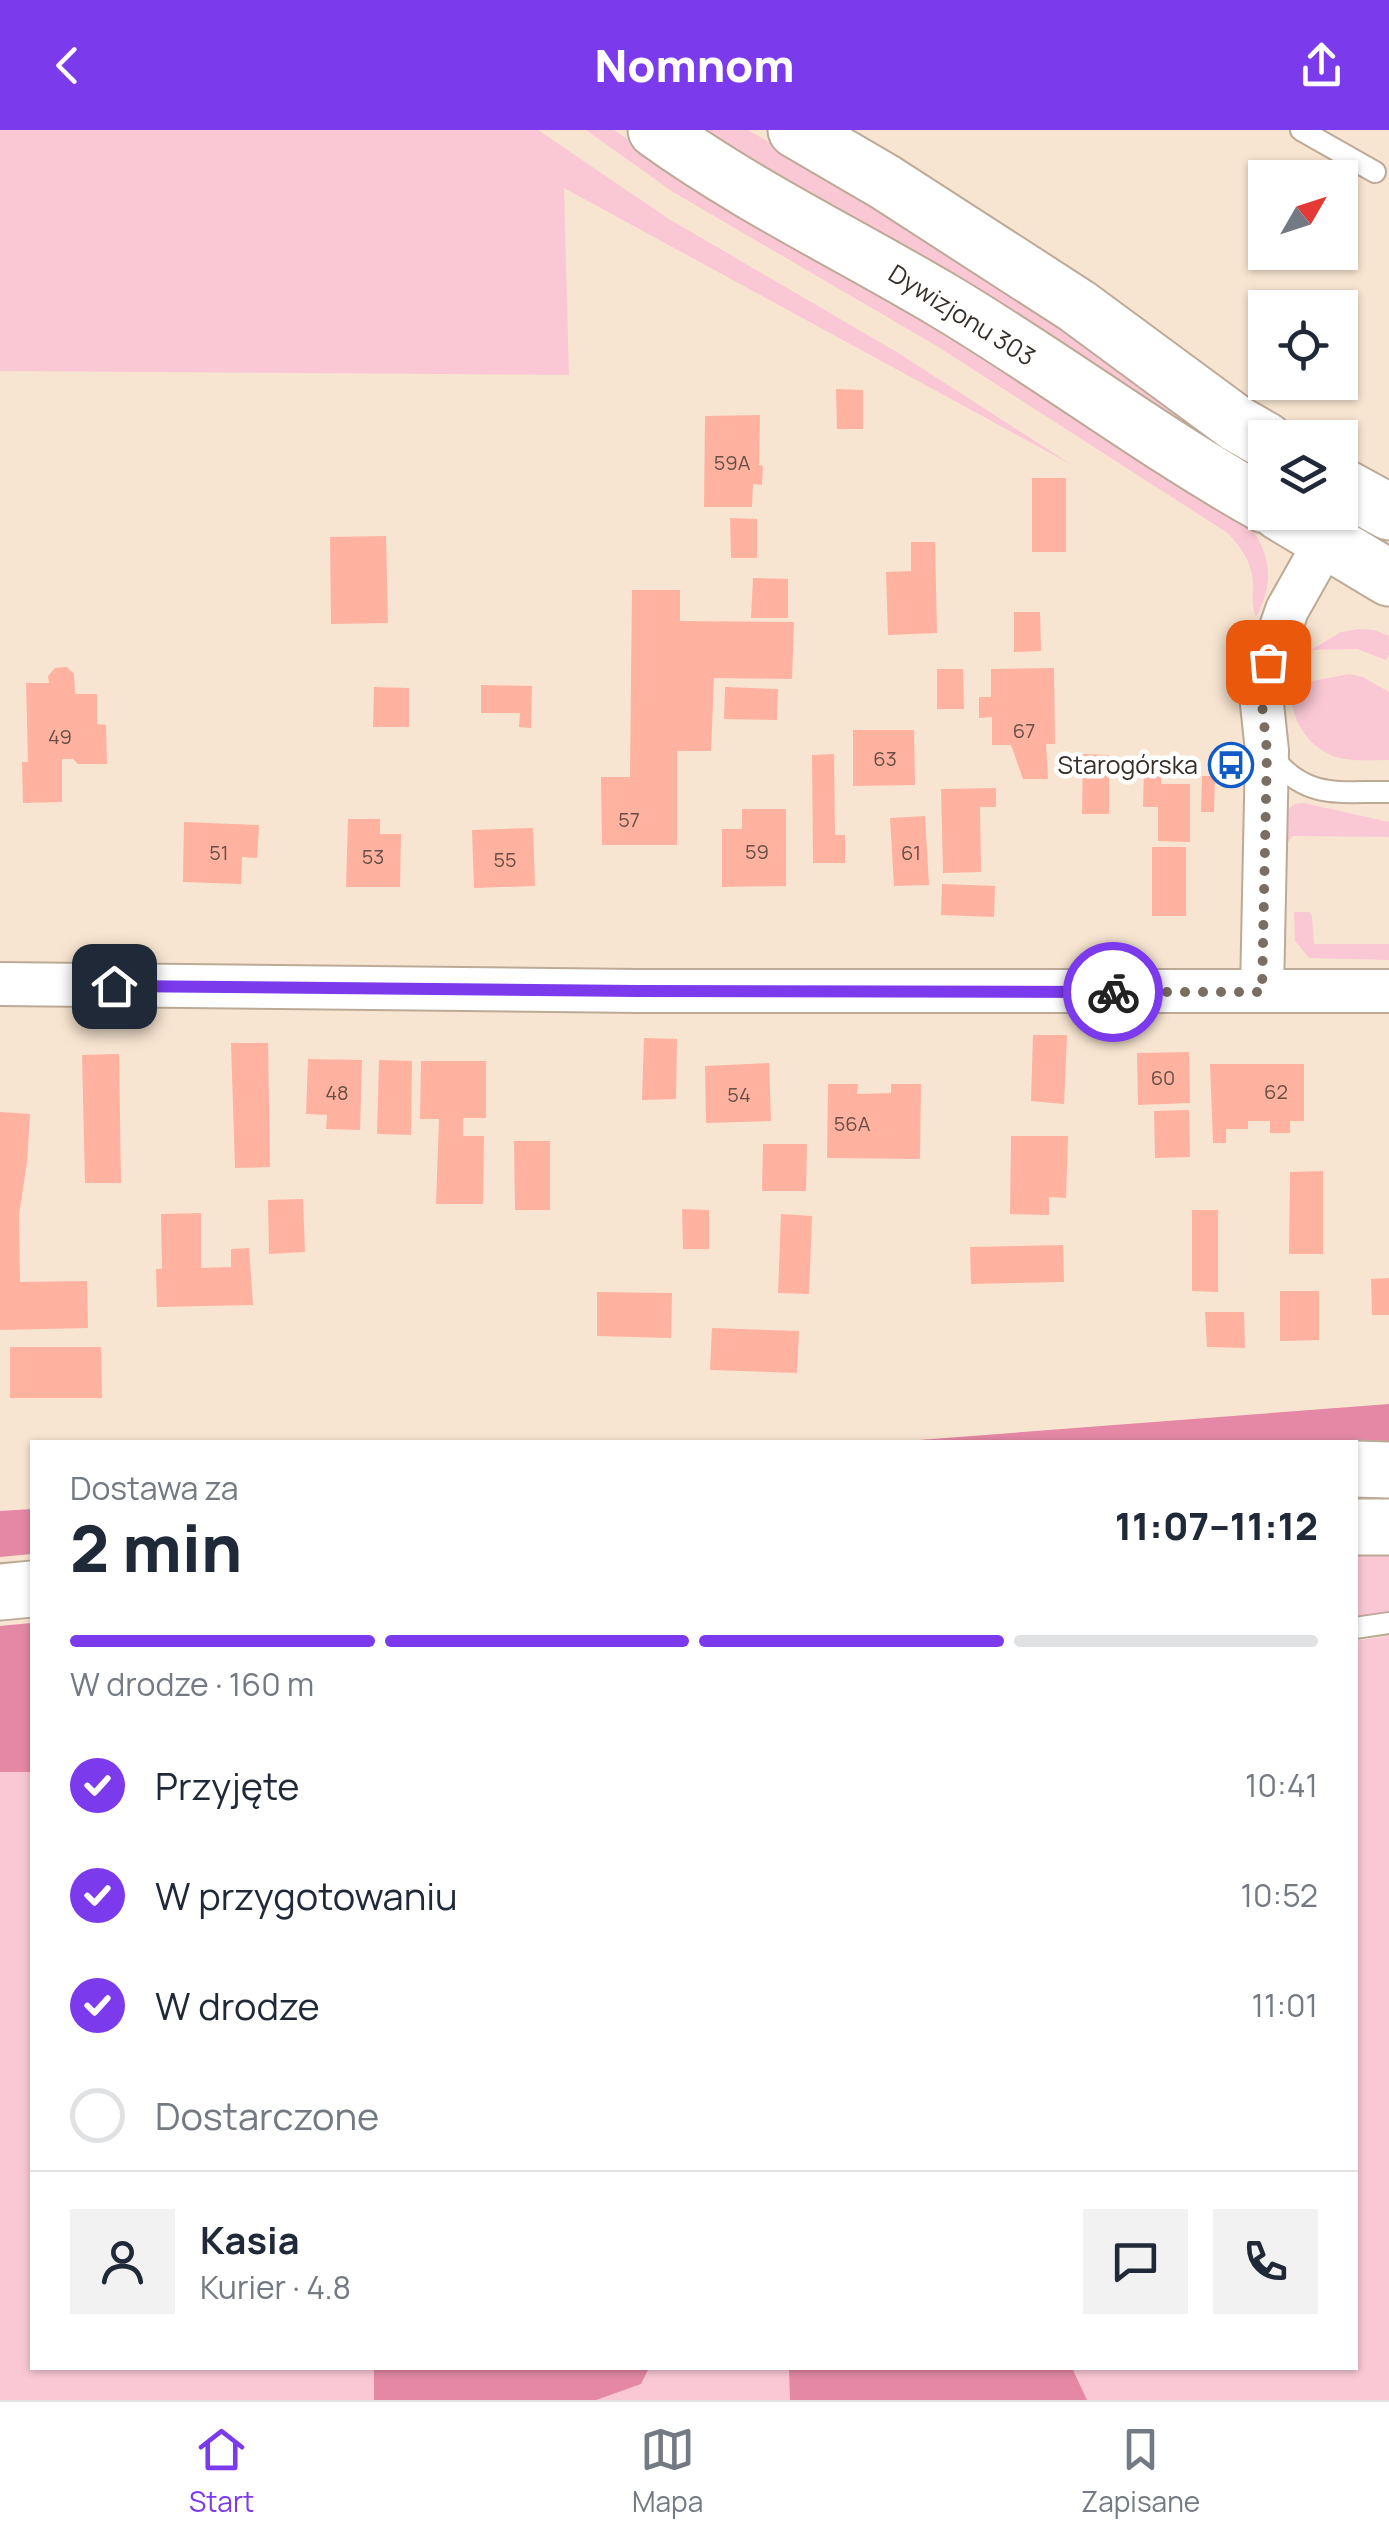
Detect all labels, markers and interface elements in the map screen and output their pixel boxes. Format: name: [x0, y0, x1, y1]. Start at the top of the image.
text: Nomnom: [595, 34, 794, 96]
icon: back: [40, 38, 95, 93]
icon: share: [1294, 38, 1349, 93]
north arrow: [1248, 160, 1358, 270]
map controls: [1248, 160, 1358, 530]
street label: Dywizjonu 303: [882, 256, 1042, 374]
button: locate: [1248, 290, 1358, 400]
button: layers: [1248, 420, 1358, 530]
house number: 59A: [714, 449, 751, 476]
pin: [1226, 620, 1311, 705]
icon: bag: [1241, 635, 1296, 690]
house number: 67: [1013, 717, 1035, 744]
house number: 49: [48, 723, 72, 750]
bus stop icon: Starogórska: [1208, 742, 1254, 788]
house number: 63: [873, 745, 897, 772]
place label: Starogórska: [1058, 747, 1198, 782]
house number: 57: [618, 806, 640, 833]
house number: 59: [745, 838, 769, 865]
house number: 51: [209, 839, 229, 866]
house number: 61: [901, 839, 921, 866]
house number: 53: [362, 843, 384, 870]
house number: 55: [493, 846, 517, 873]
courier: [1063, 942, 1163, 1042]
pin: [72, 944, 157, 1029]
icon: home: [87, 959, 142, 1014]
icon: bike: [1086, 965, 1141, 1020]
house number: 60: [1151, 1064, 1175, 1091]
house number: 62: [1264, 1078, 1288, 1105]
house number: 48: [325, 1079, 349, 1106]
house number: 54: [727, 1081, 751, 1108]
house number: 56A: [834, 1110, 871, 1137]
text: Dostawa za: [70, 1466, 239, 1510]
text: 11:07–11:12: [1115, 1499, 1318, 1551]
text: 2 min: [70, 1503, 242, 1592]
text: W drodze · 160 m: [70, 1662, 314, 1706]
icon: check: [70, 1758, 125, 1813]
text: Przyjęte: [155, 1759, 300, 1811]
text: 10:41: [1245, 1763, 1318, 1807]
icon: check: [70, 1868, 125, 1923]
text: W przygotowaniu: [155, 1869, 458, 1921]
text: 10:52: [1241, 1873, 1318, 1917]
icon: check: [70, 1978, 125, 2033]
text: W drodze: [155, 1979, 320, 2031]
text: 11:01: [1251, 1983, 1318, 2027]
text: Dostarczone: [155, 2089, 379, 2141]
button: person: [70, 2209, 175, 2314]
button: chat: [1083, 2209, 1188, 2314]
button: phone: [1213, 2209, 1318, 2314]
text: Kasia: [200, 2213, 300, 2265]
text: Kurier · 4.8: [200, 2265, 351, 2309]
tab: Start: [189, 2422, 254, 2520]
tab: Mapa: [632, 2422, 703, 2520]
tab: Zapisane: [1081, 2422, 1200, 2520]

